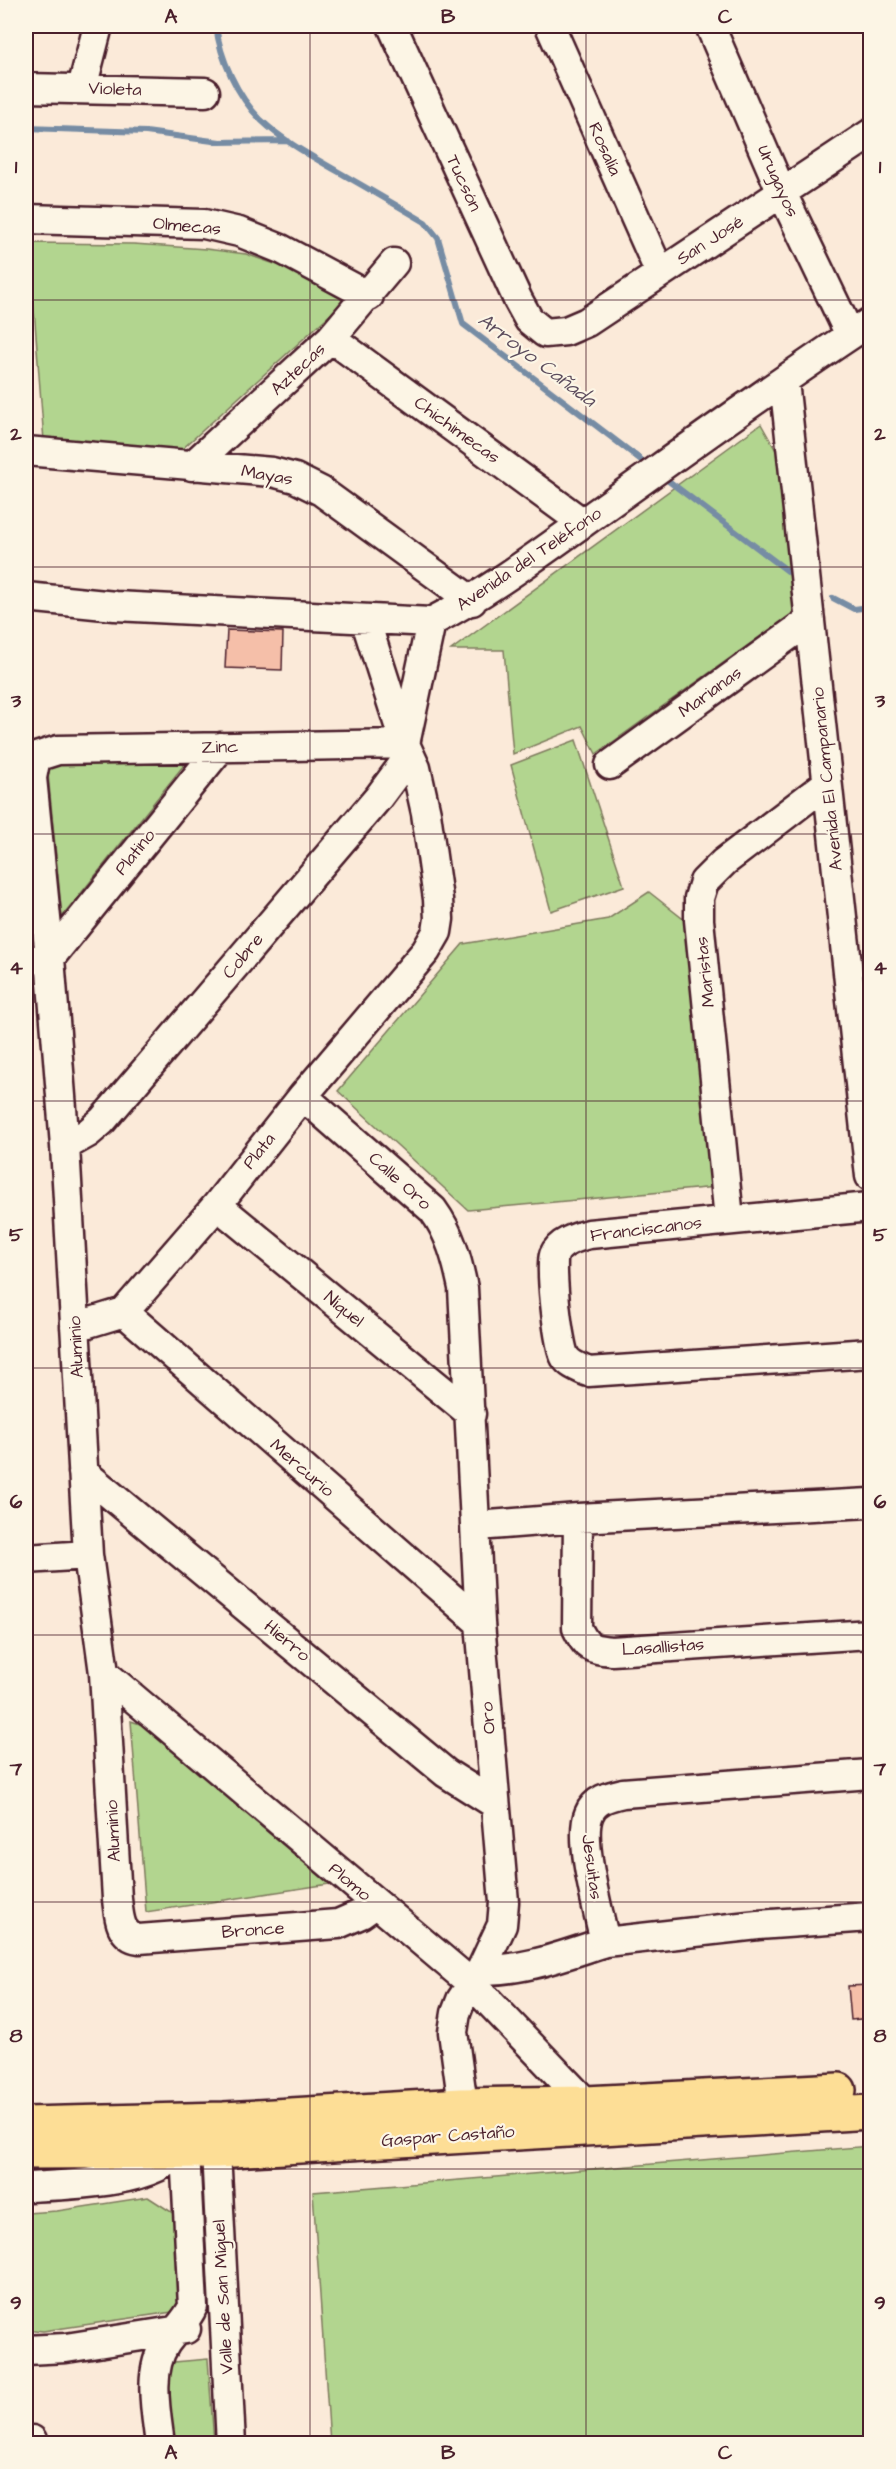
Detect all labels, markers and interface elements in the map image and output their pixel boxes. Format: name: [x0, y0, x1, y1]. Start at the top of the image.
text: A: [165, 3, 178, 31]
text: B: [441, 3, 456, 31]
text: C: [718, 3, 733, 31]
street label: Violeta: [88, 76, 142, 102]
street label: Rosalía: [582, 118, 628, 180]
street label: Urugayos: [750, 141, 805, 222]
street label: Tucsón: [440, 151, 488, 215]
text: 1: [15, 153, 18, 181]
text: 1: [879, 153, 882, 181]
street label: San José: [672, 209, 749, 271]
street label: Olmecas: [152, 211, 222, 241]
water label: Arroyo Cañada: [472, 306, 603, 415]
street label: Aztecas: [265, 337, 331, 401]
street label: Chichimecas: [409, 390, 505, 470]
text: 2: [9, 420, 22, 448]
text: 2: [873, 420, 886, 448]
street label: Mayas: [239, 458, 295, 493]
street label: Avenida del Teléfono: [451, 501, 607, 617]
street label: Marianas: [673, 660, 747, 724]
street label: Avenida El Campanario: [805, 686, 849, 872]
text: 3: [10, 687, 22, 715]
text: 3: [874, 687, 886, 715]
street label: Zinc: [201, 734, 239, 760]
street label: Platino: [109, 824, 161, 880]
street label: Cobre: [217, 928, 270, 984]
street label: Maristas: [689, 935, 721, 1009]
text: 4: [9, 954, 23, 982]
text: 4: [873, 954, 887, 982]
street label: Plata: [237, 1128, 281, 1174]
street label: Calle Oro: [363, 1146, 437, 1216]
street label: Franciscanos: [589, 1210, 703, 1248]
text: 5: [9, 1221, 24, 1249]
text: 5: [873, 1221, 888, 1249]
street label: Níquel: [319, 1285, 369, 1333]
street label: Aluminio: [62, 1315, 90, 1379]
street label: Mercurio: [264, 1433, 340, 1503]
text: 6: [10, 1488, 23, 1516]
text: 6: [874, 1488, 887, 1516]
street label: Hierro: [259, 1614, 315, 1668]
street label: Lasallistas: [621, 1632, 705, 1662]
street label: Oro: [474, 1701, 502, 1735]
text: 7: [9, 1755, 23, 1783]
text: 7: [873, 1755, 887, 1783]
street label: Aluminio: [99, 1799, 127, 1863]
street label: Jesuitas: [575, 1833, 609, 1901]
street label: Plomo: [323, 1857, 377, 1907]
street label: Bronce: [221, 1915, 286, 1945]
text: 8: [10, 2022, 23, 2050]
text: 8: [874, 2022, 887, 2050]
street label: Gaspar Castaño: [381, 2119, 515, 2153]
street label: Valle de San Miguel: [206, 2219, 241, 2375]
text: 9: [10, 2289, 22, 2317]
text: 9: [874, 2289, 886, 2317]
text: A: [165, 2439, 178, 2467]
text: B: [441, 2439, 456, 2467]
text: C: [718, 2439, 733, 2467]

